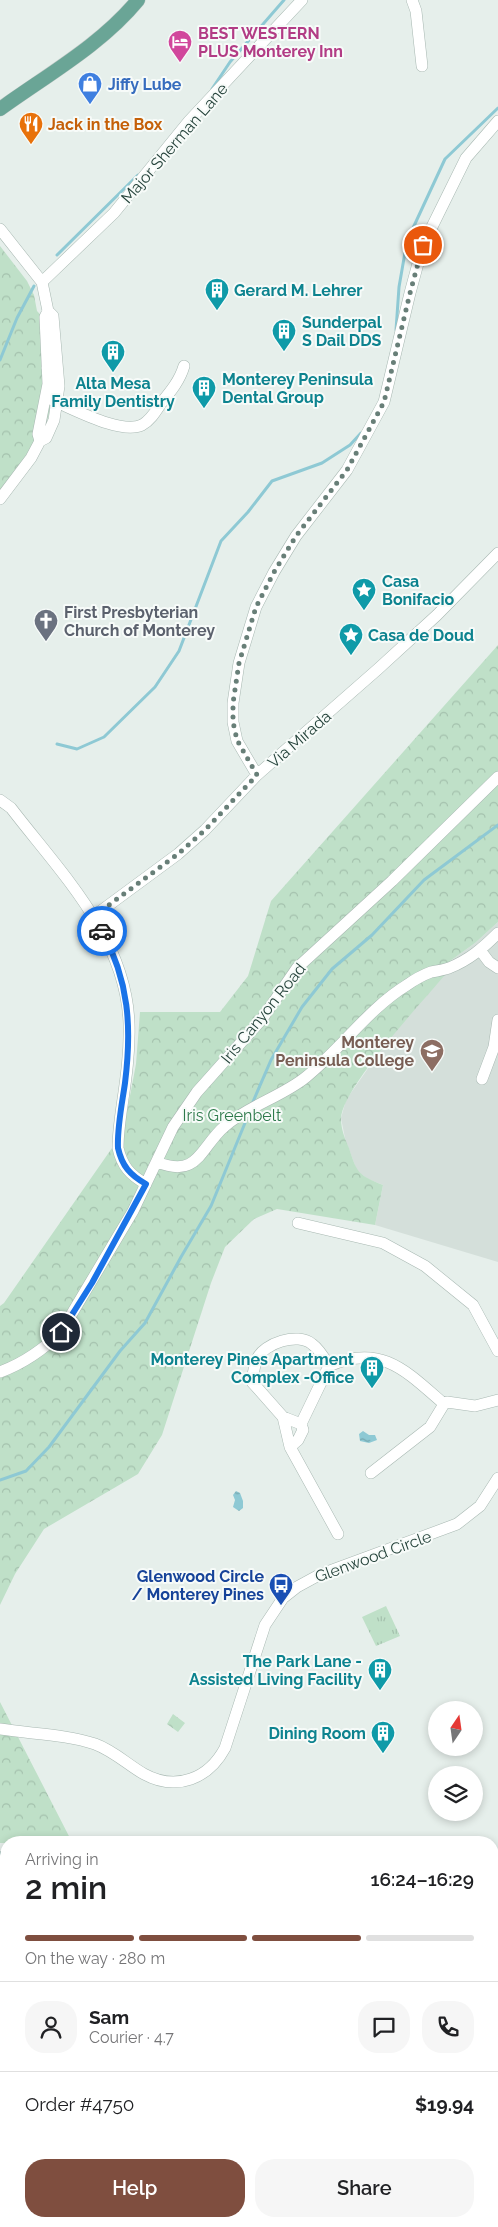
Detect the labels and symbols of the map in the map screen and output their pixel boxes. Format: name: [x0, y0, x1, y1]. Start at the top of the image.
place label: BEST WESTERN PLUS Monterey Inn: [198, 24, 343, 61]
hotel icon: BEST WESTERN PLUS Monterey Inn: [167, 29, 193, 63]
shop icon: Jiffy Lube: [77, 71, 103, 105]
place label: Jiffy Lube: [108, 75, 182, 94]
street label: Major Sherman Lane: [117, 79, 232, 207]
restaurant icon: Jack in the Box: [18, 111, 44, 145]
place label: Jack in the Box: [48, 115, 163, 134]
pin: [402, 224, 444, 266]
building icon: Gerard M. Lehrer: [204, 277, 230, 311]
place label: Gerard M. Lehrer: [234, 281, 362, 300]
place label: Sunderpal S Dail DDS: [302, 313, 383, 350]
building icon: Sunderpal S Dail DDS: [271, 318, 297, 352]
building icon: Alta Mesa Family Dentistry: [100, 339, 126, 373]
place label: Monterey Peninsula Dental Group: [222, 370, 373, 407]
place label: Alta Mesa Family Dentistry: [51, 374, 175, 411]
building icon: Monterey Peninsula Dental Group: [191, 375, 217, 409]
place label: Casa Bonifacio: [382, 572, 454, 609]
place icon: Casa Bonifacio: [351, 577, 377, 611]
place label: First Presbyterian Church of Monterey: [64, 603, 215, 640]
church icon: First Presbyterian Church of Monterey: [33, 608, 59, 642]
place icon: Casa de Doud: [338, 622, 364, 656]
place label: Casa de Doud: [368, 626, 474, 645]
street label: Via Mirada: [264, 707, 335, 772]
courier: [77, 906, 127, 956]
street label: Iris Canyon Road: [217, 959, 310, 1067]
place label: Monterey Peninsula College: [275, 1033, 414, 1070]
school or university icon: Monterey Peninsula College: [419, 1038, 445, 1072]
park label: Iris Greenbelt: [183, 1106, 282, 1125]
pin: [40, 1311, 82, 1353]
place label: Monterey Pines Apartment Complex -Office: [151, 1350, 354, 1387]
building icon: Monterey Pines Apartment Complex -Office: [359, 1355, 385, 1389]
street label: Glenwood Circle: [312, 1527, 434, 1586]
place label: Glenwood Circle / Monterey Pines: [132, 1567, 264, 1604]
bus stop icon: Glenwood Circle / Monterey Pines: [268, 1572, 294, 1606]
place label: The Park Lane - Assisted Living Facility: [189, 1652, 362, 1689]
building icon: The Park Lane - Assisted Living Facility: [367, 1657, 393, 1691]
north arrow: [428, 1701, 482, 1756]
building icon: Dining Room: [370, 1720, 396, 1754]
place label: Dining Room: [268, 1724, 366, 1743]

